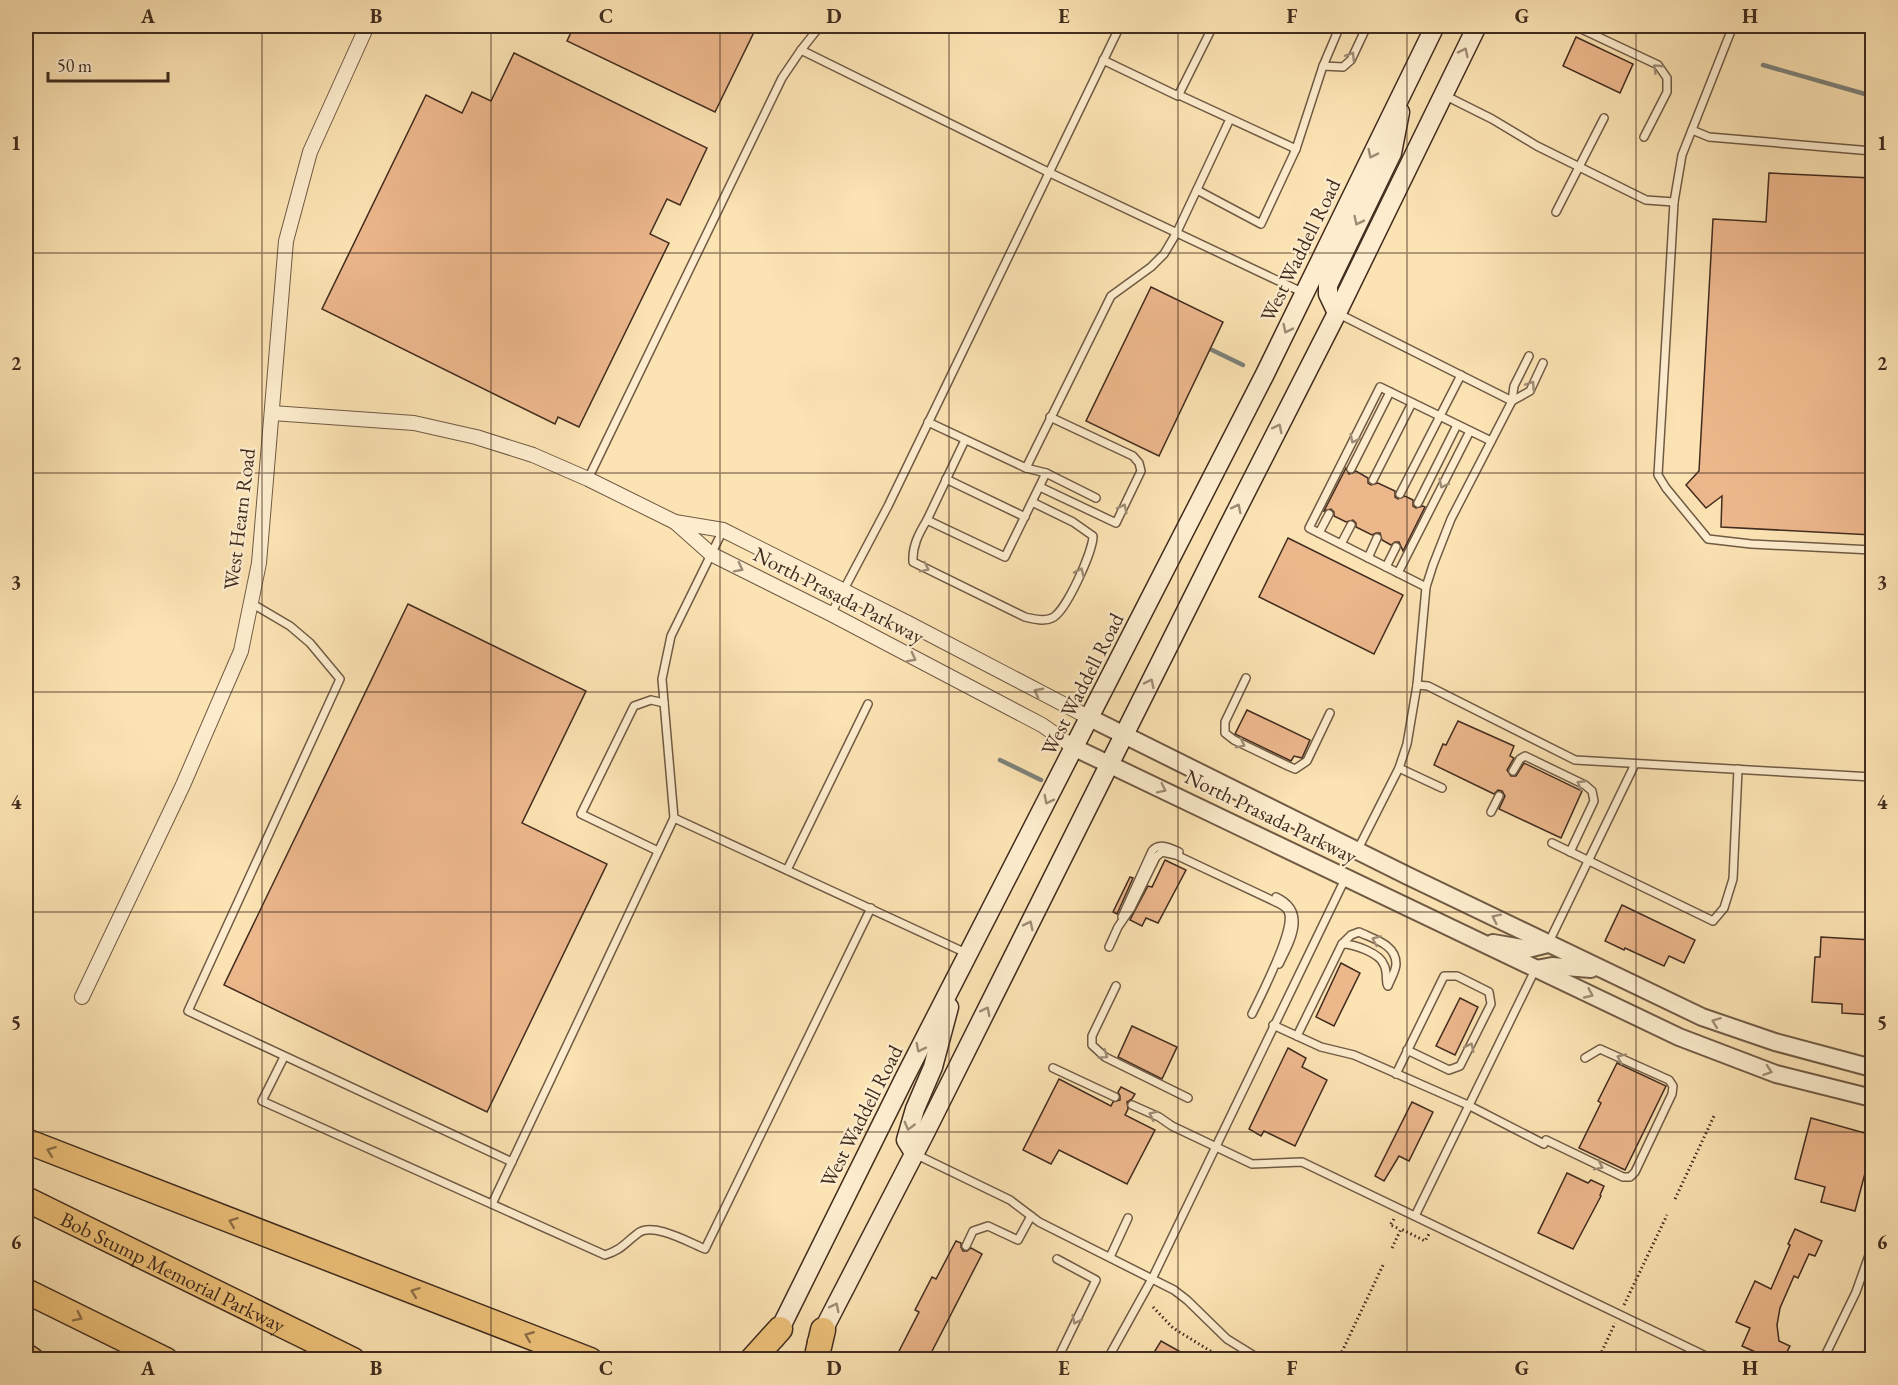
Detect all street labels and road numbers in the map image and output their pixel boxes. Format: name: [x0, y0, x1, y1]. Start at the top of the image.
street label: West Waddell Road: [1254, 174, 1347, 326]
street label: West Hearn Road: [217, 446, 261, 591]
street label: North Prasada Parkway: [749, 540, 930, 650]
street label: West Waddell Road: [1035, 608, 1130, 760]
street label: North Prasada Parkway: [1180, 763, 1362, 870]
street label: West Waddell Road: [814, 1040, 909, 1192]
street label: Bob Stump Memorial Parkway: [56, 1205, 291, 1339]

